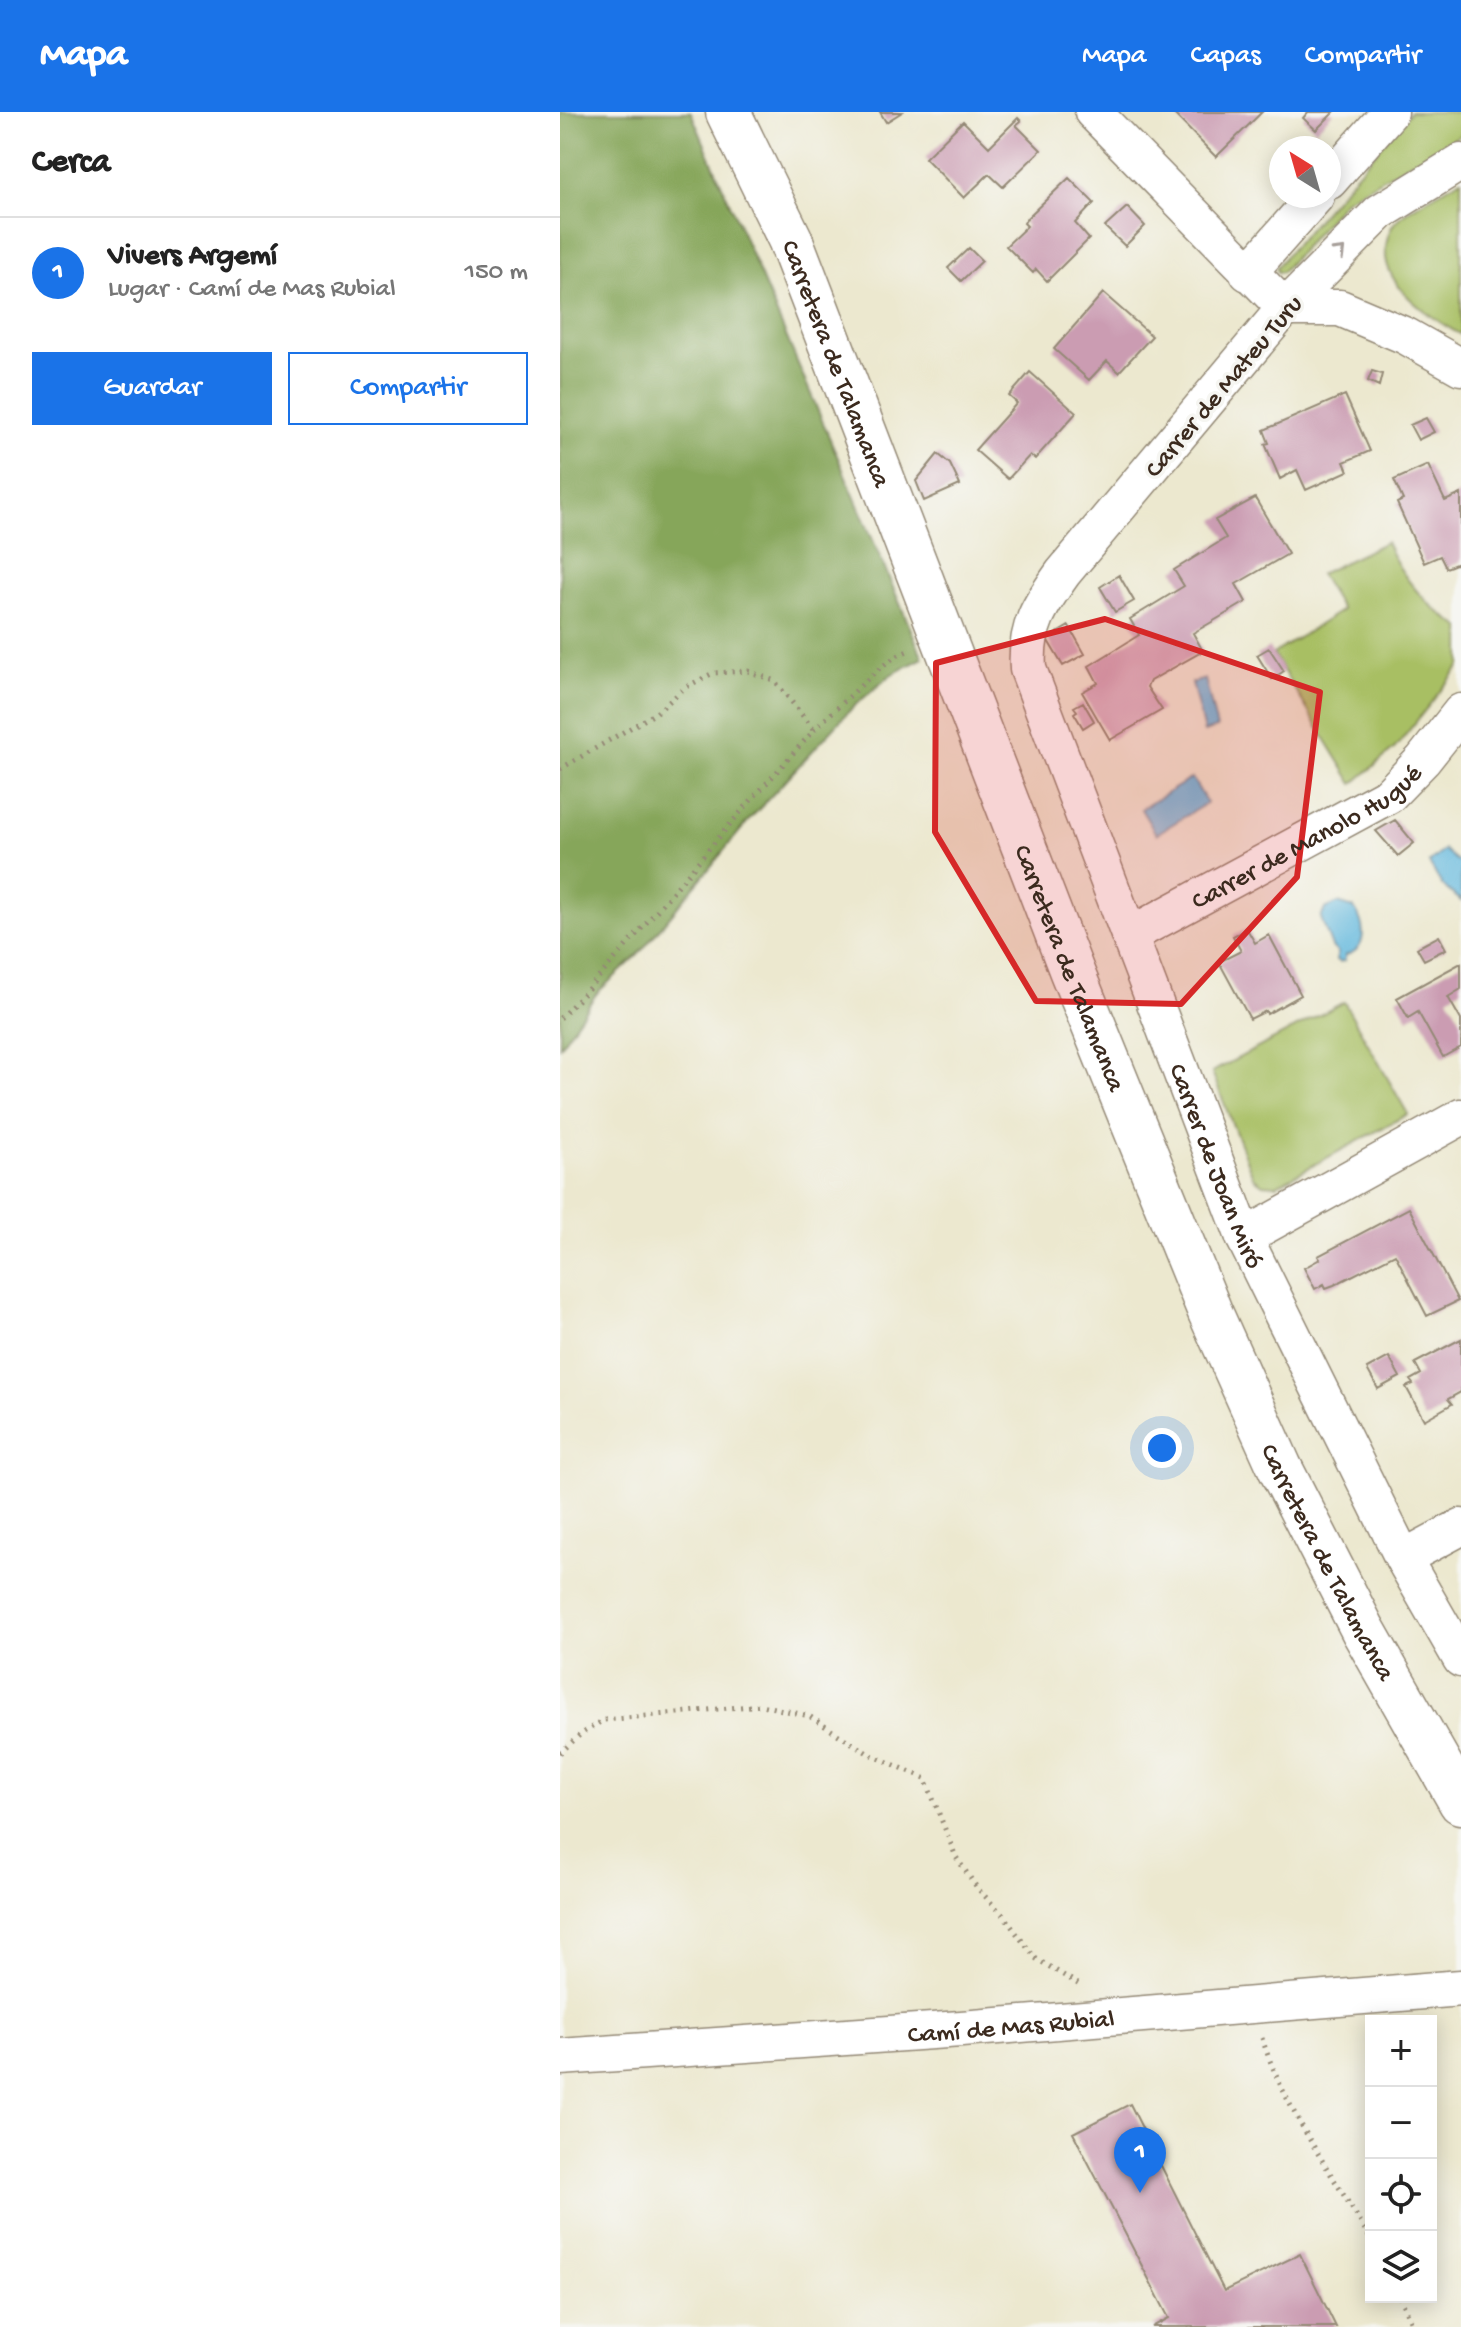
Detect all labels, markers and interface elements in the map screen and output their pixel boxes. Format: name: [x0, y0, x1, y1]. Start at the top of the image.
text: Mapa: [40, 34, 127, 78]
text: Mapa: [1082, 40, 1146, 73]
text: Capas: [1190, 40, 1261, 73]
text: Compartir: [1305, 40, 1421, 73]
north arrow: [1269, 136, 1341, 208]
text: Cerca: [32, 144, 110, 184]
street label: Carretera de Talamanca: [772, 236, 896, 494]
text: Vivers Argemí: [108, 240, 277, 275]
one-way arrow: [1331, 247, 1345, 261]
text: 1: [53, 258, 63, 289]
text: 150 m: [464, 258, 528, 289]
text: Lugar · Camí de Mas Rubial: [108, 275, 396, 306]
street label: Carrer de Mateu Turu: [1140, 290, 1311, 486]
button: Guardar: [32, 352, 272, 425]
button: Compartir: [288, 352, 528, 425]
street label: Carrer de Manolo Hugué: [1187, 759, 1431, 919]
street label: Carretera de Talamanca: [1005, 841, 1130, 1098]
street label: Carrer de Joan Miró: [1159, 1060, 1268, 1275]
your location: [1142, 1428, 1182, 1468]
street label: Carretera de Talamanca: [1251, 1440, 1400, 1689]
street label: Camí de Mas Rubial: [907, 2005, 1116, 2053]
map controls: [1365, 2015, 1437, 2303]
button: +: [1365, 2015, 1437, 2087]
button: −: [1365, 2087, 1437, 2159]
pin: 1: [1114, 2127, 1166, 2193]
button: locate: [1365, 2159, 1437, 2231]
button: layers: [1365, 2231, 1437, 2303]

